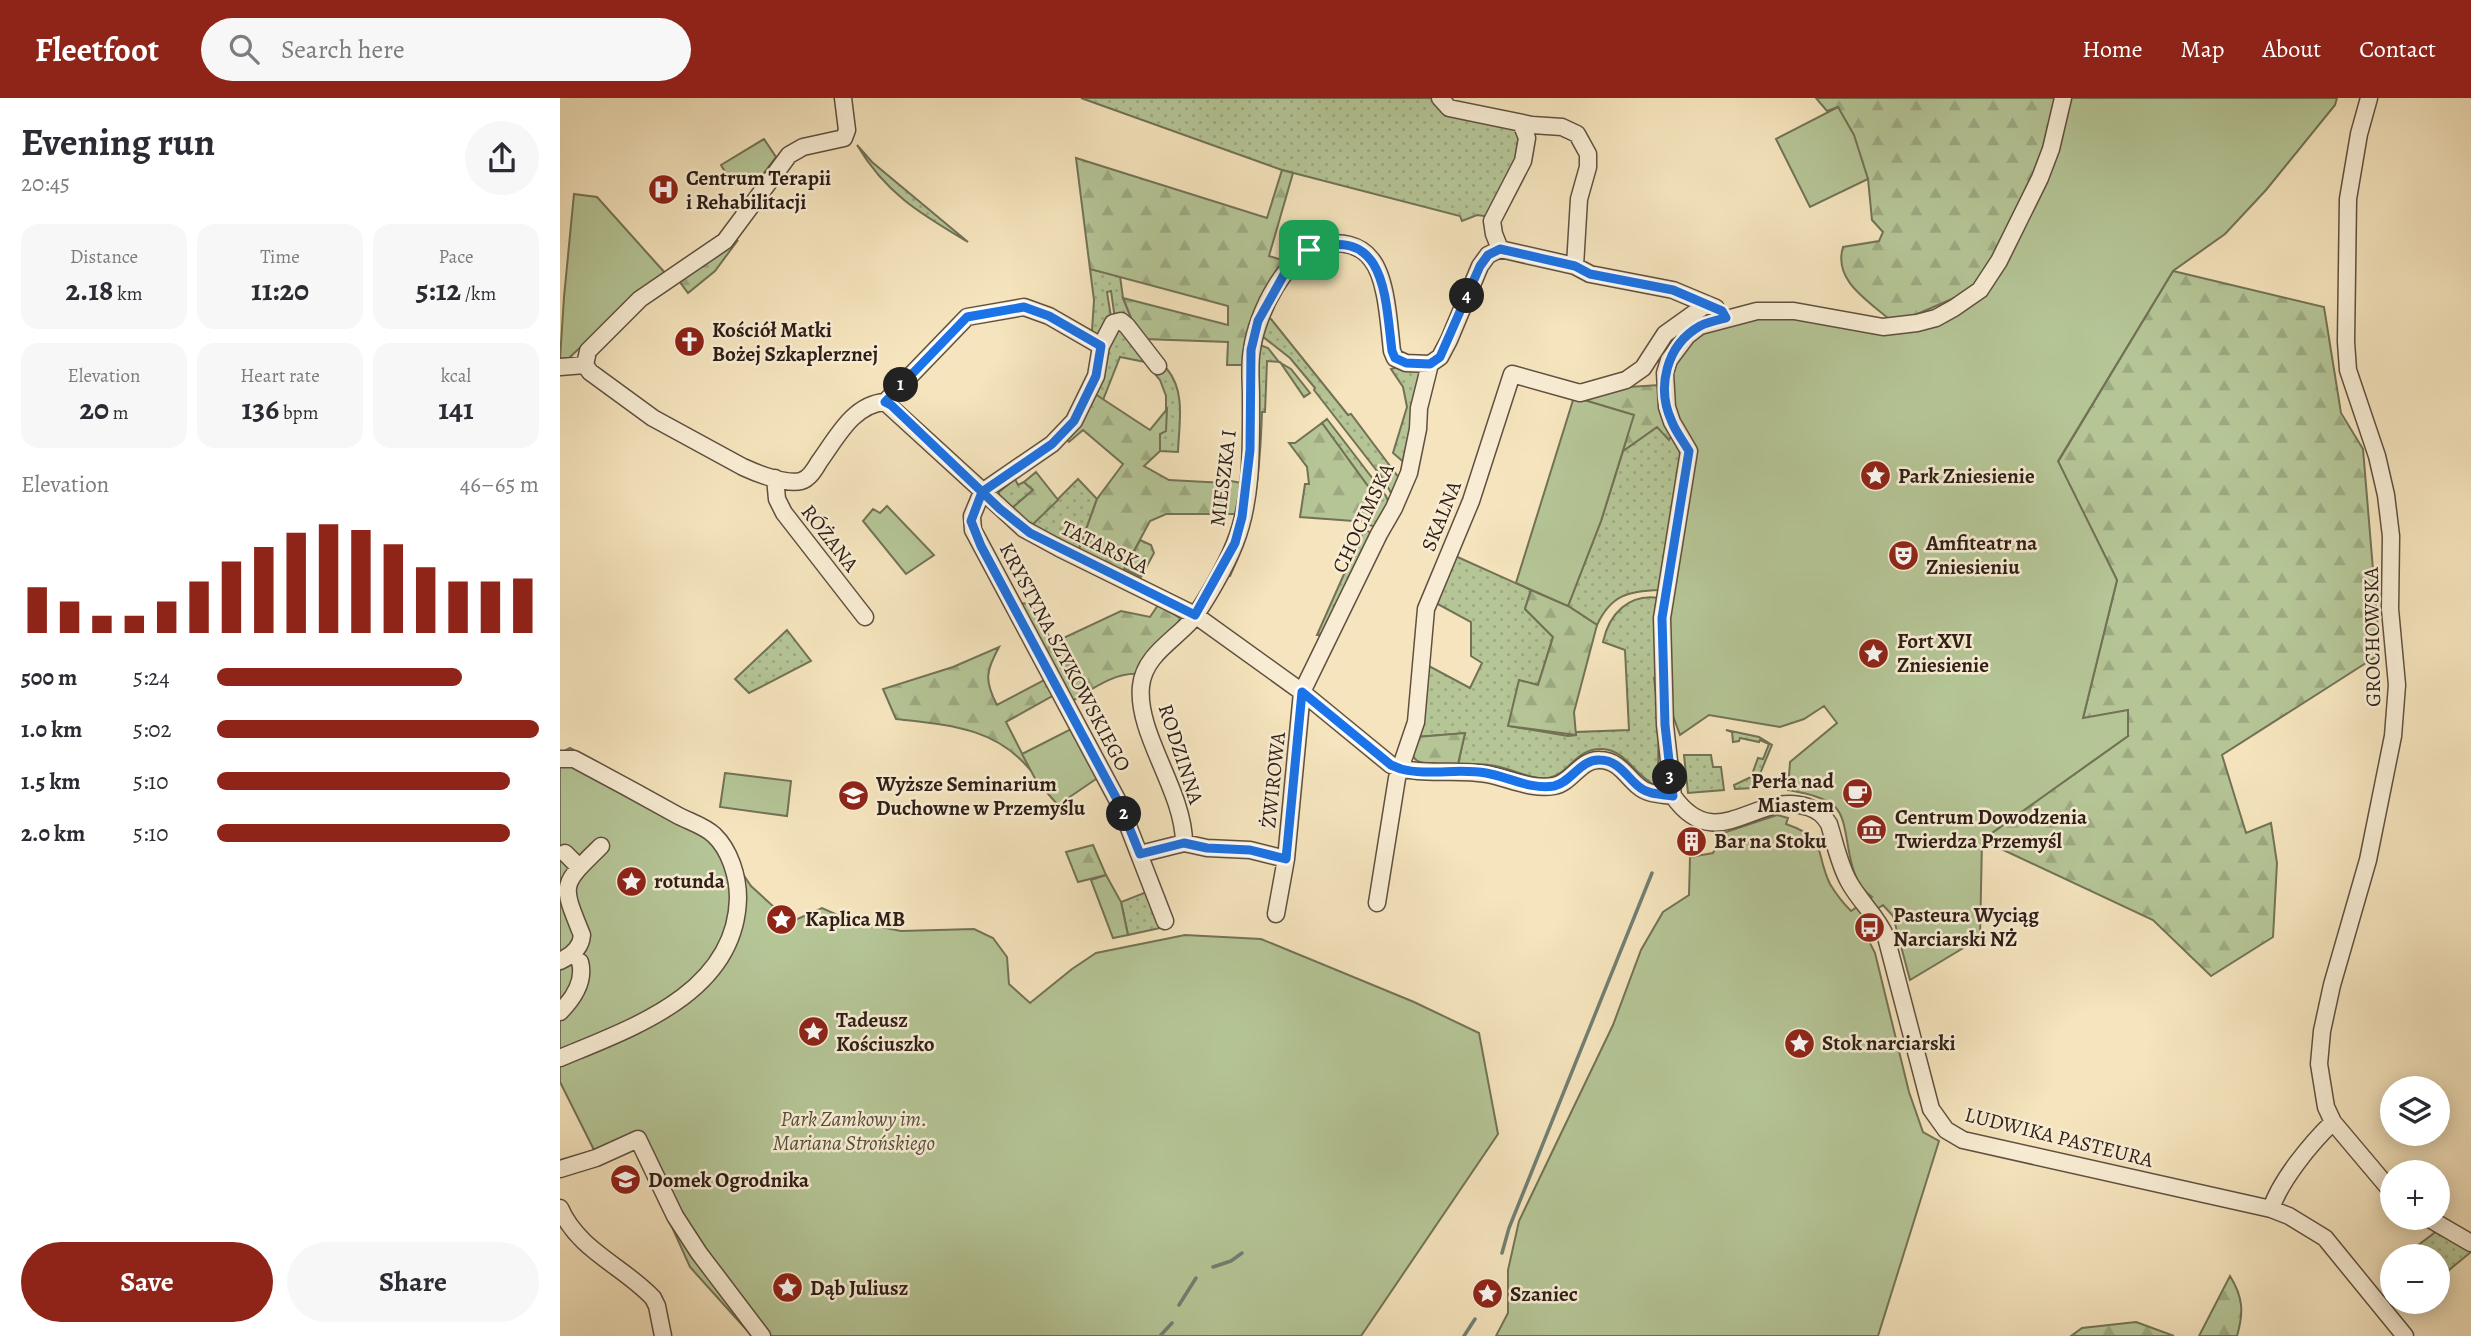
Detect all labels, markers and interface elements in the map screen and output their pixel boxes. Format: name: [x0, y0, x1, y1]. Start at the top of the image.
search box: [201, 18, 691, 81]
text: Fleetfoot: [35, 27, 159, 72]
icon: search: [225, 30, 263, 68]
text: Search here: [281, 32, 405, 67]
text: Home: [2082, 33, 2143, 65]
text: Map: [2181, 33, 2225, 65]
text: About: [2263, 33, 2321, 65]
text: Contact: [2359, 33, 2436, 65]
text: Evening run: [21, 116, 215, 168]
button: share: [465, 121, 539, 195]
place label: Centrum Terapii i Rehabilitacji: [686, 164, 831, 216]
text: 20:45: [21, 168, 70, 199]
hospital icon: Centrum Terapii i Rehabilitacji: [646, 173, 680, 207]
pin: [1279, 220, 1339, 280]
icon: arrive: [1290, 231, 1328, 269]
text: Distance: [70, 244, 138, 270]
text: Time: [260, 244, 300, 270]
text: Pace: [438, 244, 474, 270]
text: 2.18: [66, 270, 113, 310]
text: 11:20: [251, 270, 309, 310]
text: 5:12: [416, 270, 461, 310]
pin: 4: [1450, 278, 1485, 314]
text: km: [113, 281, 142, 307]
text: /km: [461, 281, 496, 307]
text: 4: [1462, 282, 1471, 308]
place label: Kościół Matki Bożej Szkaplerznej: [712, 316, 878, 368]
church icon: Kościół Matki Bożej Szkaplerznej: [672, 325, 706, 359]
text: Elevation: [68, 363, 140, 389]
text: Heart rate: [240, 363, 320, 389]
text: kcal: [441, 363, 471, 389]
pin: 1: [884, 368, 918, 402]
text: 1: [897, 371, 904, 397]
text: 20: [79, 389, 109, 429]
text: 136: [242, 389, 279, 429]
text: 141: [438, 389, 474, 429]
text: m: [109, 400, 129, 426]
text: bpm: [279, 400, 318, 426]
street label: MIESZKA I: [1203, 428, 1243, 528]
street label: CHOCIMSKA: [1325, 458, 1401, 578]
place icon: Park Zniesienie: [1858, 459, 1892, 493]
place label: Park Zniesienie: [1898, 462, 2035, 490]
text: Elevation: [21, 469, 109, 500]
text: 46–65 m: [460, 469, 539, 500]
street label: SKALNA: [1414, 476, 1468, 555]
street label: RÓŻANA: [795, 498, 866, 578]
street label: TATARSKA: [1056, 514, 1154, 581]
place label: Amfiteatr na Zniesieniu: [1925, 529, 2038, 581]
street label: KRYSTYNA SZYKOWSKIEGO: [993, 538, 1137, 776]
theatre icon: Amfiteatr na Zniesieniu: [1886, 538, 1920, 572]
street label: GROCHOWSKA: [2357, 566, 2387, 707]
place label: Fort XVI Zniesienie: [1897, 627, 1989, 679]
place icon: Fort XVI Zniesienie: [1857, 636, 1891, 670]
text: 500 m: [21, 662, 77, 693]
text: 5:24: [133, 662, 170, 693]
street label: RODZINNA: [1152, 700, 1211, 808]
text: 1.0 km: [21, 714, 82, 745]
text: 5:02: [133, 714, 172, 745]
street label: ŻWIROWA: [1254, 730, 1292, 829]
pin: 3: [1652, 760, 1688, 794]
text: 3: [1665, 763, 1674, 789]
text: 1.5 km: [21, 766, 81, 797]
text: 5:10: [133, 766, 169, 797]
place label: Perła nad Miastem: [1751, 767, 1835, 819]
place label: Wyższe Seminarium Duchowne w Przemyślu: [875, 770, 1086, 822]
cafe icon: Perła nad Miastem: [1840, 776, 1874, 810]
school or university icon: Wyższe Seminarium Duchowne w Przemyślu: [836, 779, 870, 813]
pin: 2: [1106, 796, 1142, 832]
text: 2: [1119, 800, 1128, 826]
place label: Centrum Dowodzenia Twierdza Przemyśl: [1895, 803, 2088, 855]
museum icon: Centrum Dowodzenia Twierdza Przemyśl: [1855, 812, 1889, 846]
text: 2.0 km: [21, 818, 85, 849]
text: 5:10: [133, 818, 169, 849]
building icon: Bar na Stoku: [1674, 824, 1708, 858]
place label: Bar na Stoku: [1714, 827, 1827, 855]
place icon: rotunda: [614, 864, 648, 898]
place label: rotunda: [654, 867, 726, 895]
place label: Pasteura Wyciąg Narciarski NŻ: [1893, 901, 2039, 953]
place icon: Kaplica MB: [765, 902, 799, 936]
place label: Kaplica MB: [805, 905, 905, 933]
bus stop icon: Pasteura Wyciąg Narciarski NŻ: [1853, 910, 1887, 944]
place label: Tadeusz Kościuszko: [836, 1006, 935, 1058]
place icon: Tadeusz Kościuszko: [796, 1015, 830, 1049]
place icon: Stok narciarski: [1782, 1026, 1816, 1060]
place label: Stok narciarski: [1822, 1029, 1956, 1057]
map controls: [2380, 1076, 2450, 1314]
button: layers: [2380, 1076, 2450, 1146]
street label: LUDWIKA PASTEURA: [1962, 1100, 2157, 1174]
park label: Park Zamkowy im. Mariana Strońskiego: [773, 1105, 935, 1157]
button: +: [2380, 1160, 2450, 1230]
school or university icon: Domek Ogrodnika: [608, 1163, 642, 1197]
place label: Domek Ogrodnika: [648, 1166, 810, 1194]
button: Save: [21, 1242, 273, 1322]
button: Share: [287, 1242, 539, 1322]
button: −: [2380, 1244, 2450, 1314]
place icon: Dąb Juliusz: [770, 1271, 804, 1305]
place label: Dąb Juliusz: [810, 1274, 909, 1302]
place icon: Szaniec: [1470, 1277, 1504, 1311]
place label: Szaniec: [1510, 1280, 1578, 1308]

